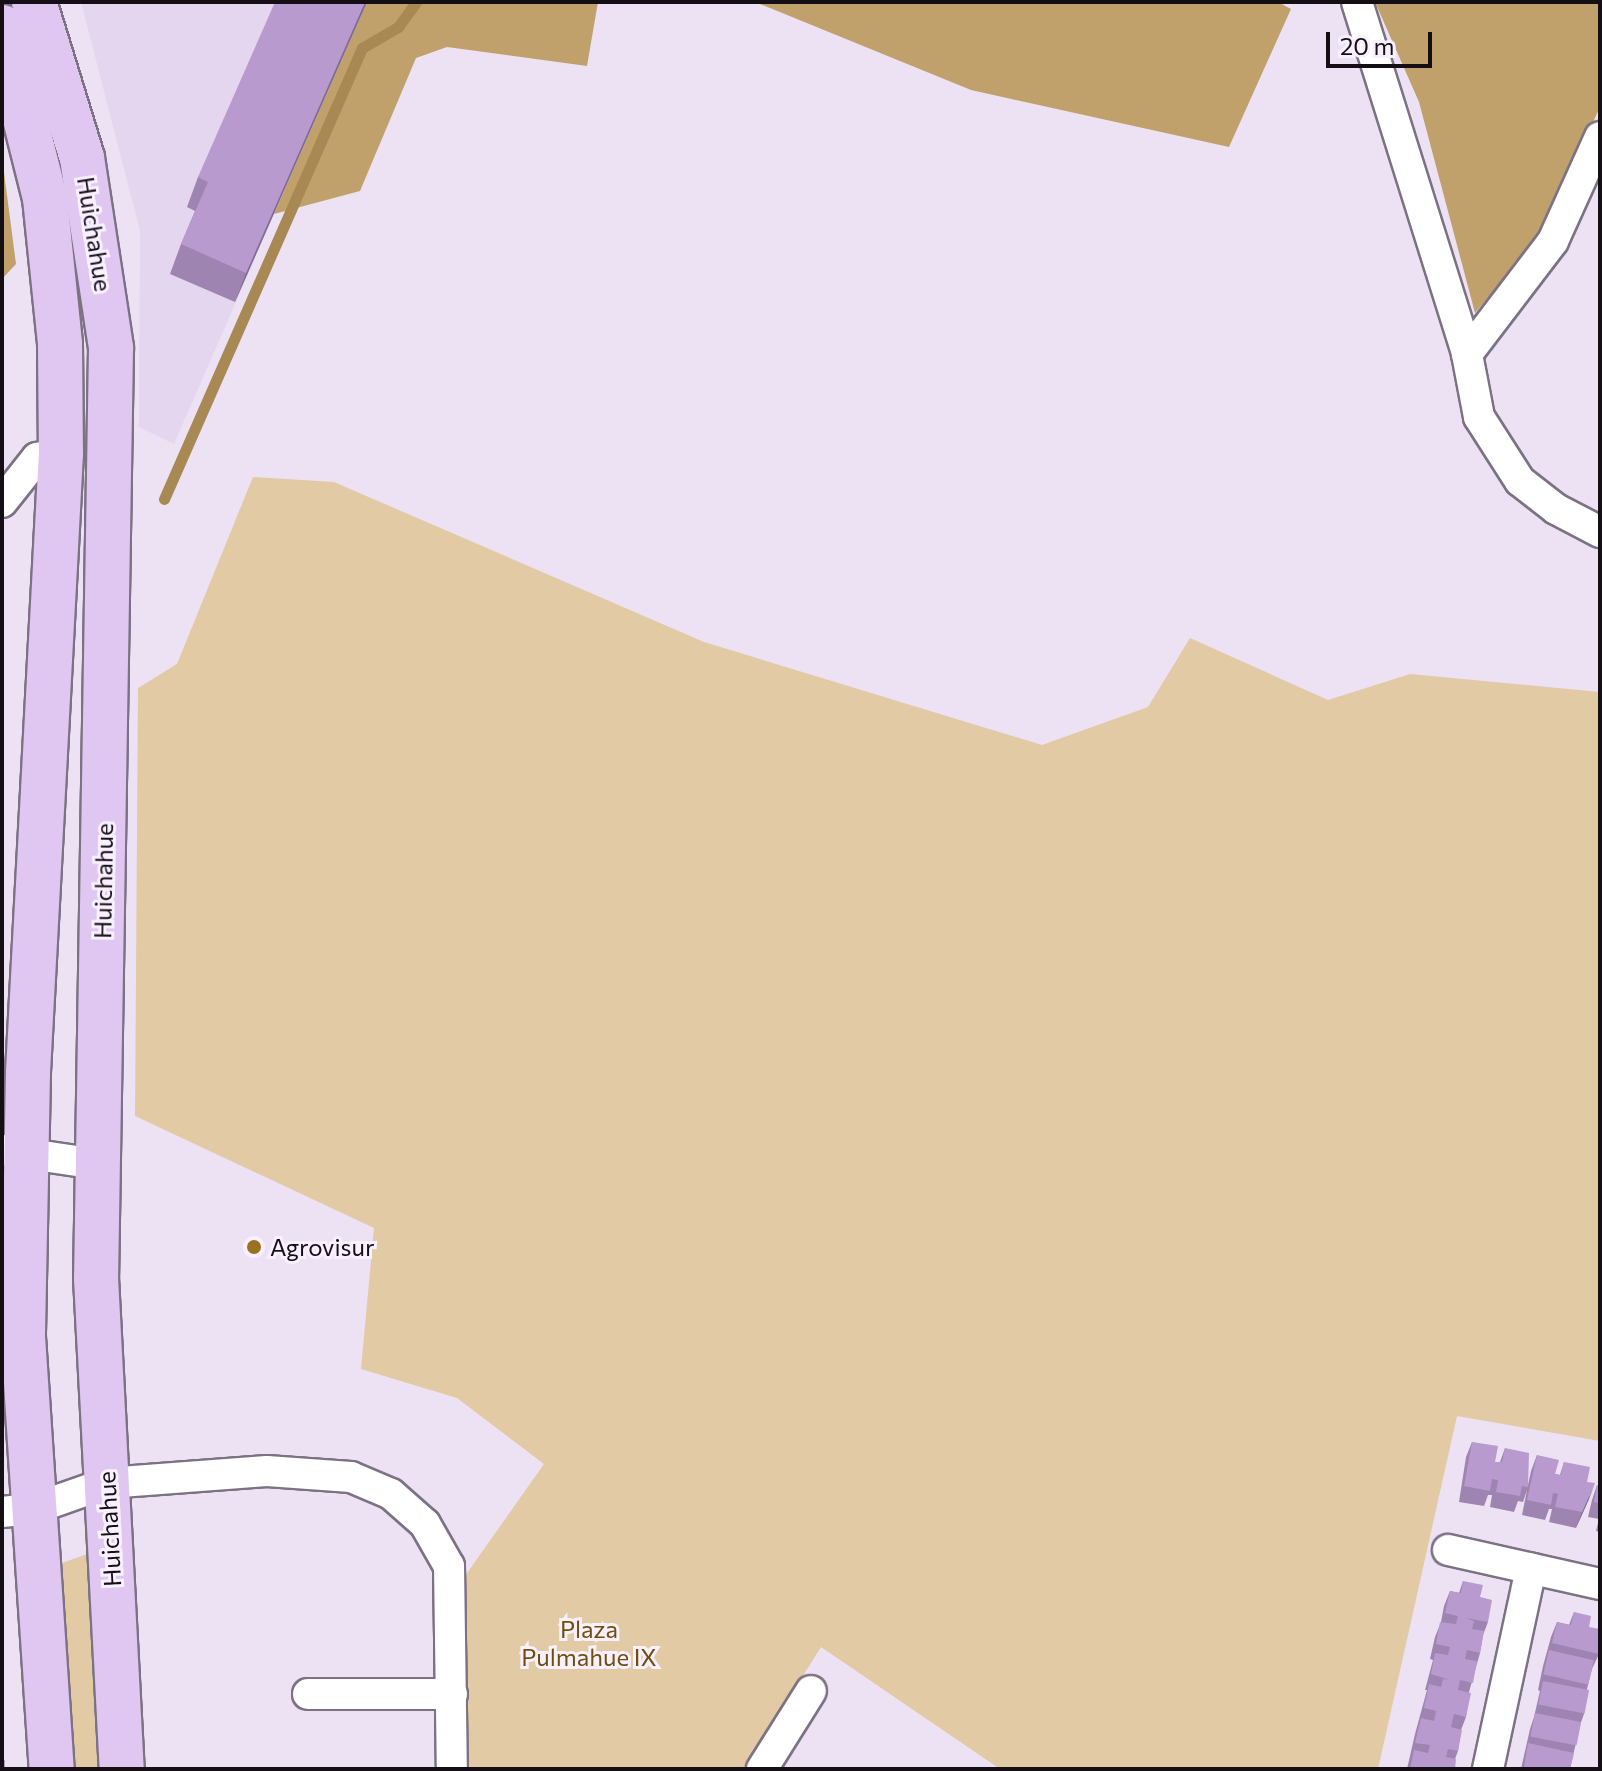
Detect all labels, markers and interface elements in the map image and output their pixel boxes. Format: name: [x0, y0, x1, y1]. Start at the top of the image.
scale bar: [1330, 16, 1436, 66]
text: 20 m: [1340, 31, 1394, 60]
street label: Huichahue: [72, 175, 118, 293]
street label: Huichahue: [88, 823, 118, 939]
place label: Agrovisur: [270, 1233, 375, 1261]
marker: Agrovisur: [245, 1238, 263, 1256]
street label: Huichahue: [92, 1471, 126, 1587]
park label: Plaza Pulmahue IX: [521, 1615, 657, 1671]

